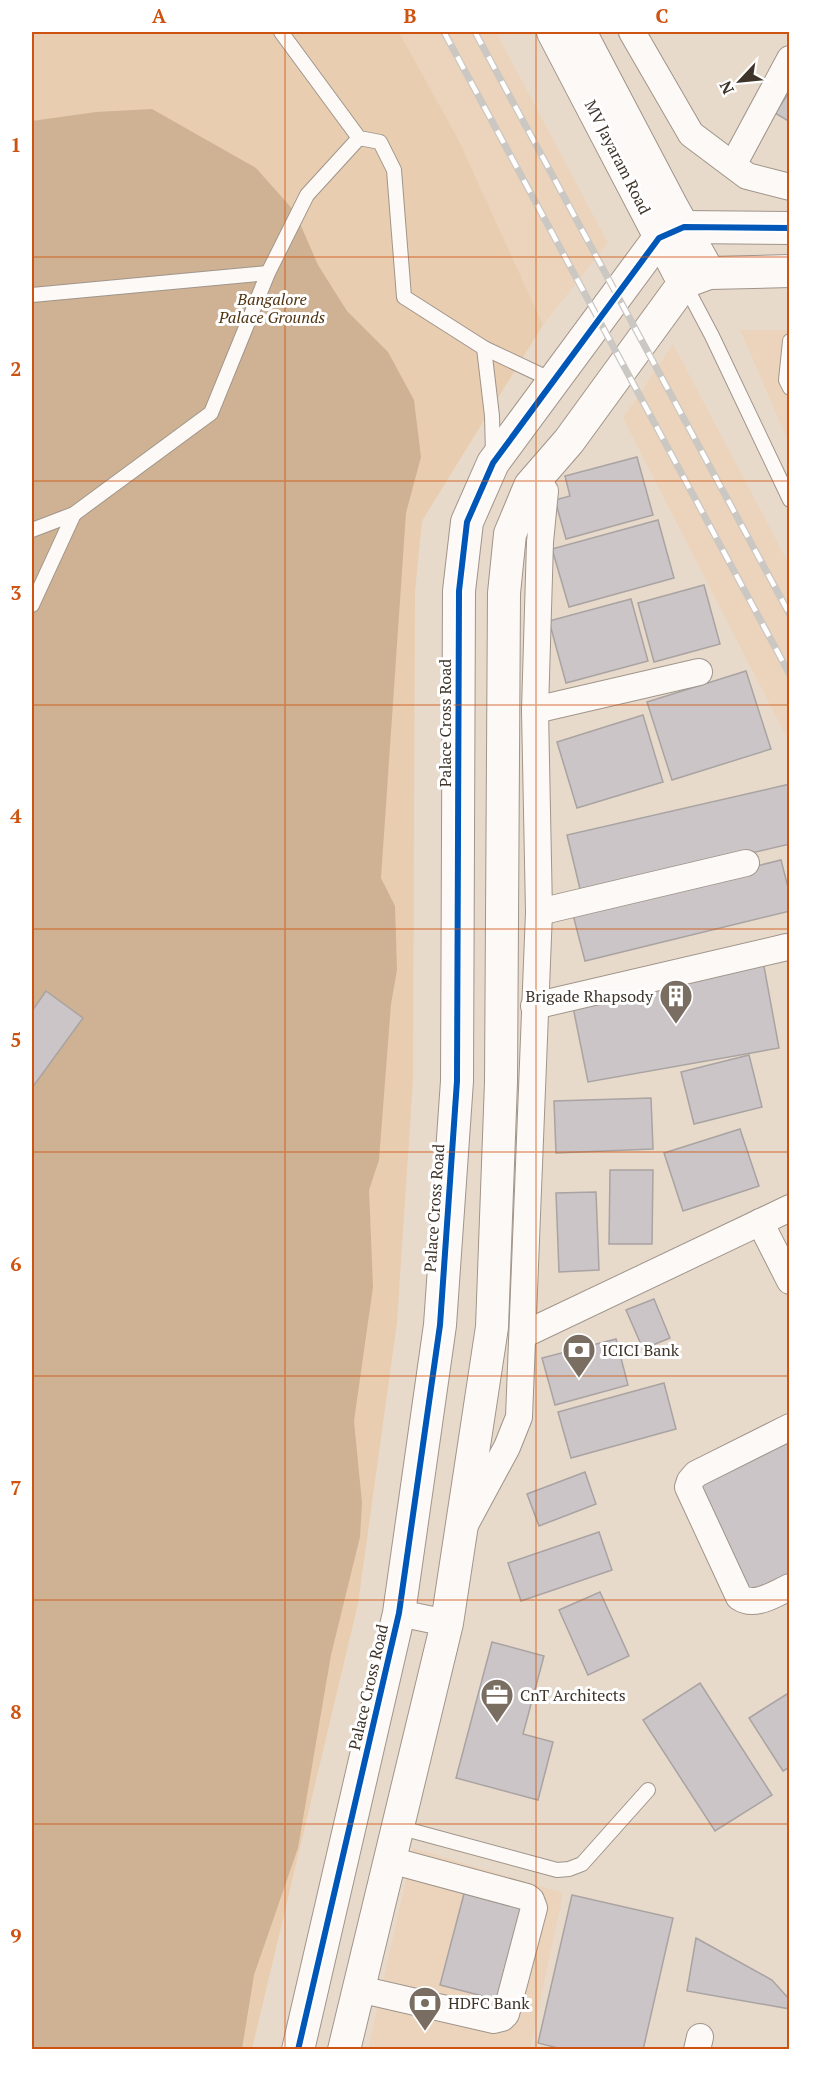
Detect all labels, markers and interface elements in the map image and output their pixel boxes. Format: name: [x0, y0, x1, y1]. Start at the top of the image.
text: A: [152, 2, 167, 29]
text: B: [404, 2, 417, 29]
text: C: [655, 2, 669, 29]
north arrow: [710, 51, 770, 111]
text: N: [714, 77, 739, 98]
street label: MV Jayaram Road: [580, 96, 656, 218]
text: 1: [10, 131, 22, 158]
park label: Bangalore Palace Grounds: [218, 288, 326, 328]
text: 2: [10, 355, 22, 382]
text: 3: [10, 579, 22, 606]
street label: Palace Cross Road: [434, 659, 456, 787]
text: 4: [10, 802, 22, 829]
building icon: Brigade Rhapsody: [658, 978, 694, 1025]
place label: Brigade Rhapsody: [525, 985, 654, 1007]
text: 5: [10, 1026, 22, 1053]
street label: Palace Cross Road: [419, 1143, 449, 1273]
text: 6: [10, 1250, 22, 1277]
bank icon: ICICI Bank: [561, 1332, 597, 1379]
place label: ICICI Bank: [602, 1339, 680, 1361]
text: 7: [10, 1474, 22, 1501]
street label: Palace Cross Road: [343, 1622, 393, 1752]
office icon: CnT Architects: [479, 1677, 515, 1724]
place label: CnT Architects: [520, 1684, 626, 1706]
text: 8: [10, 1698, 22, 1725]
text: 9: [10, 1922, 22, 1949]
bank icon: HDFC Bank: [407, 1985, 443, 2032]
place label: HDFC Bank: [448, 1992, 530, 2014]

